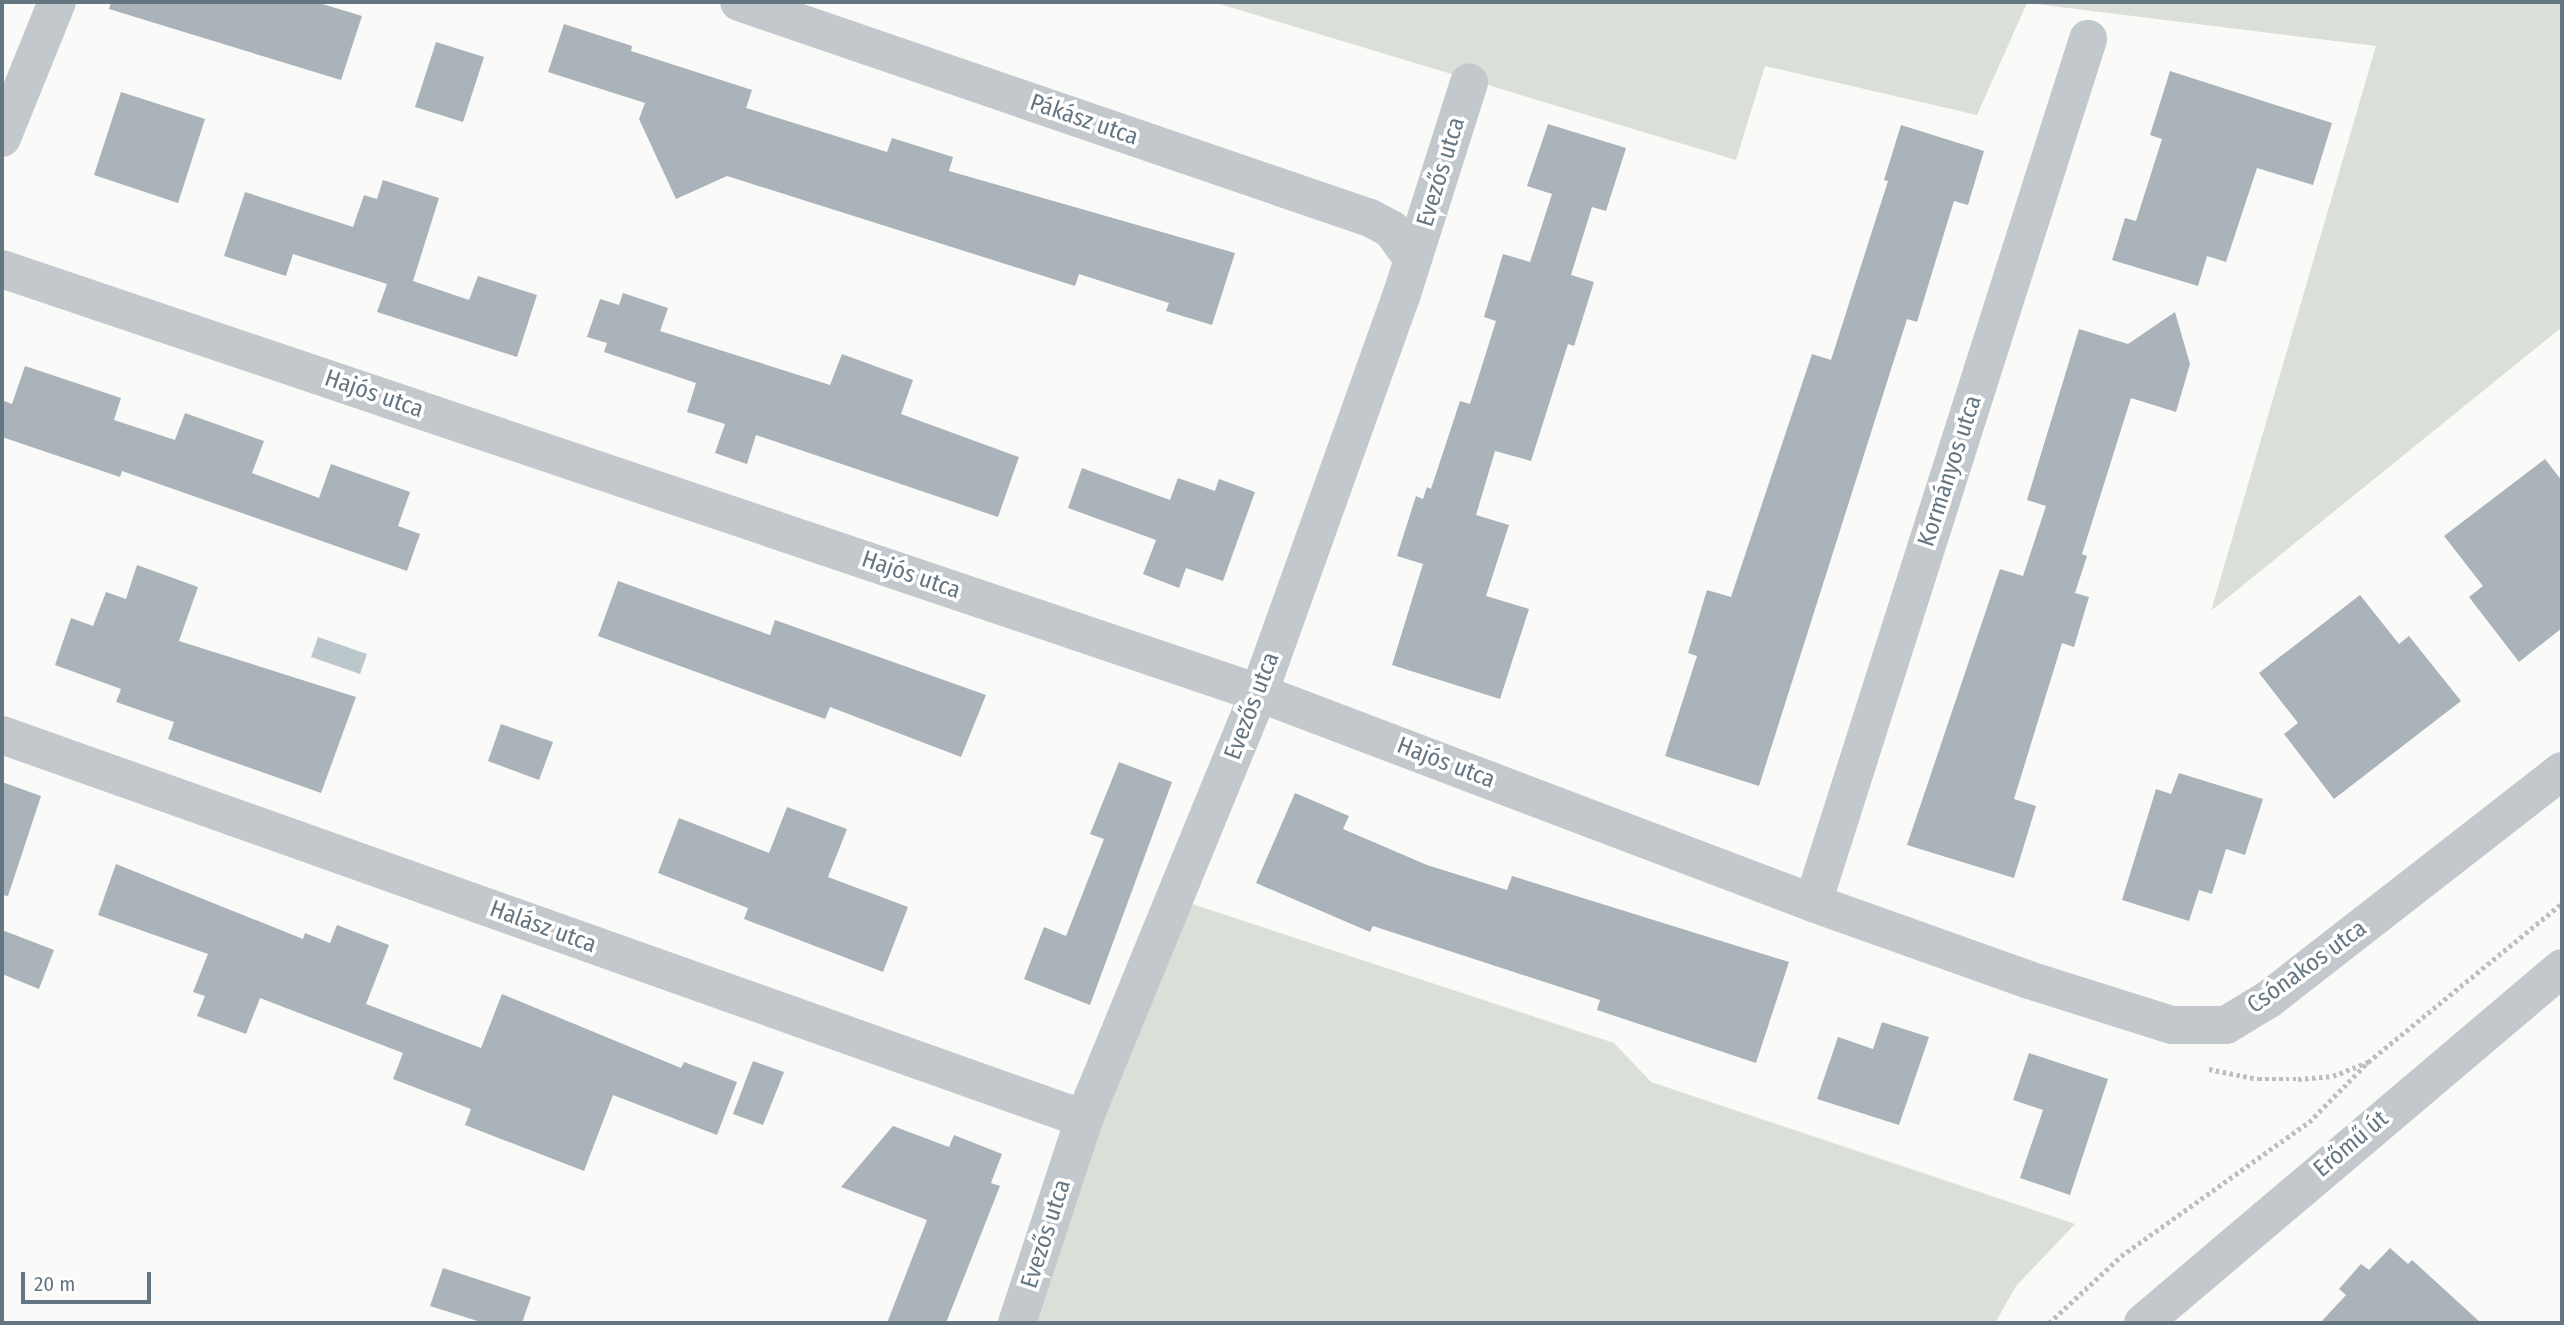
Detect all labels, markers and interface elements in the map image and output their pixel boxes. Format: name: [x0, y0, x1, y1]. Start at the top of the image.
street label: Pákász utca: [1026, 88, 1142, 152]
street label: Evezős utca: [1411, 114, 1471, 230]
street label: Hajós utca: [321, 364, 427, 424]
street label: Kormányos utca: [1912, 392, 1988, 550]
street label: Hajós utca: [858, 545, 964, 605]
street label: Evezős utca: [1218, 648, 1286, 764]
street label: Hajós utca: [1393, 731, 1499, 795]
street label: Halász utca: [486, 894, 600, 960]
street label: Csónakos utca: [2242, 914, 2372, 1020]
street label: Erőmű út: [2308, 1105, 2394, 1183]
street label: Evezős utca: [1015, 1176, 1077, 1292]
scale bar: [24, 1258, 154, 1302]
text: 20 m: [34, 1271, 75, 1297]

